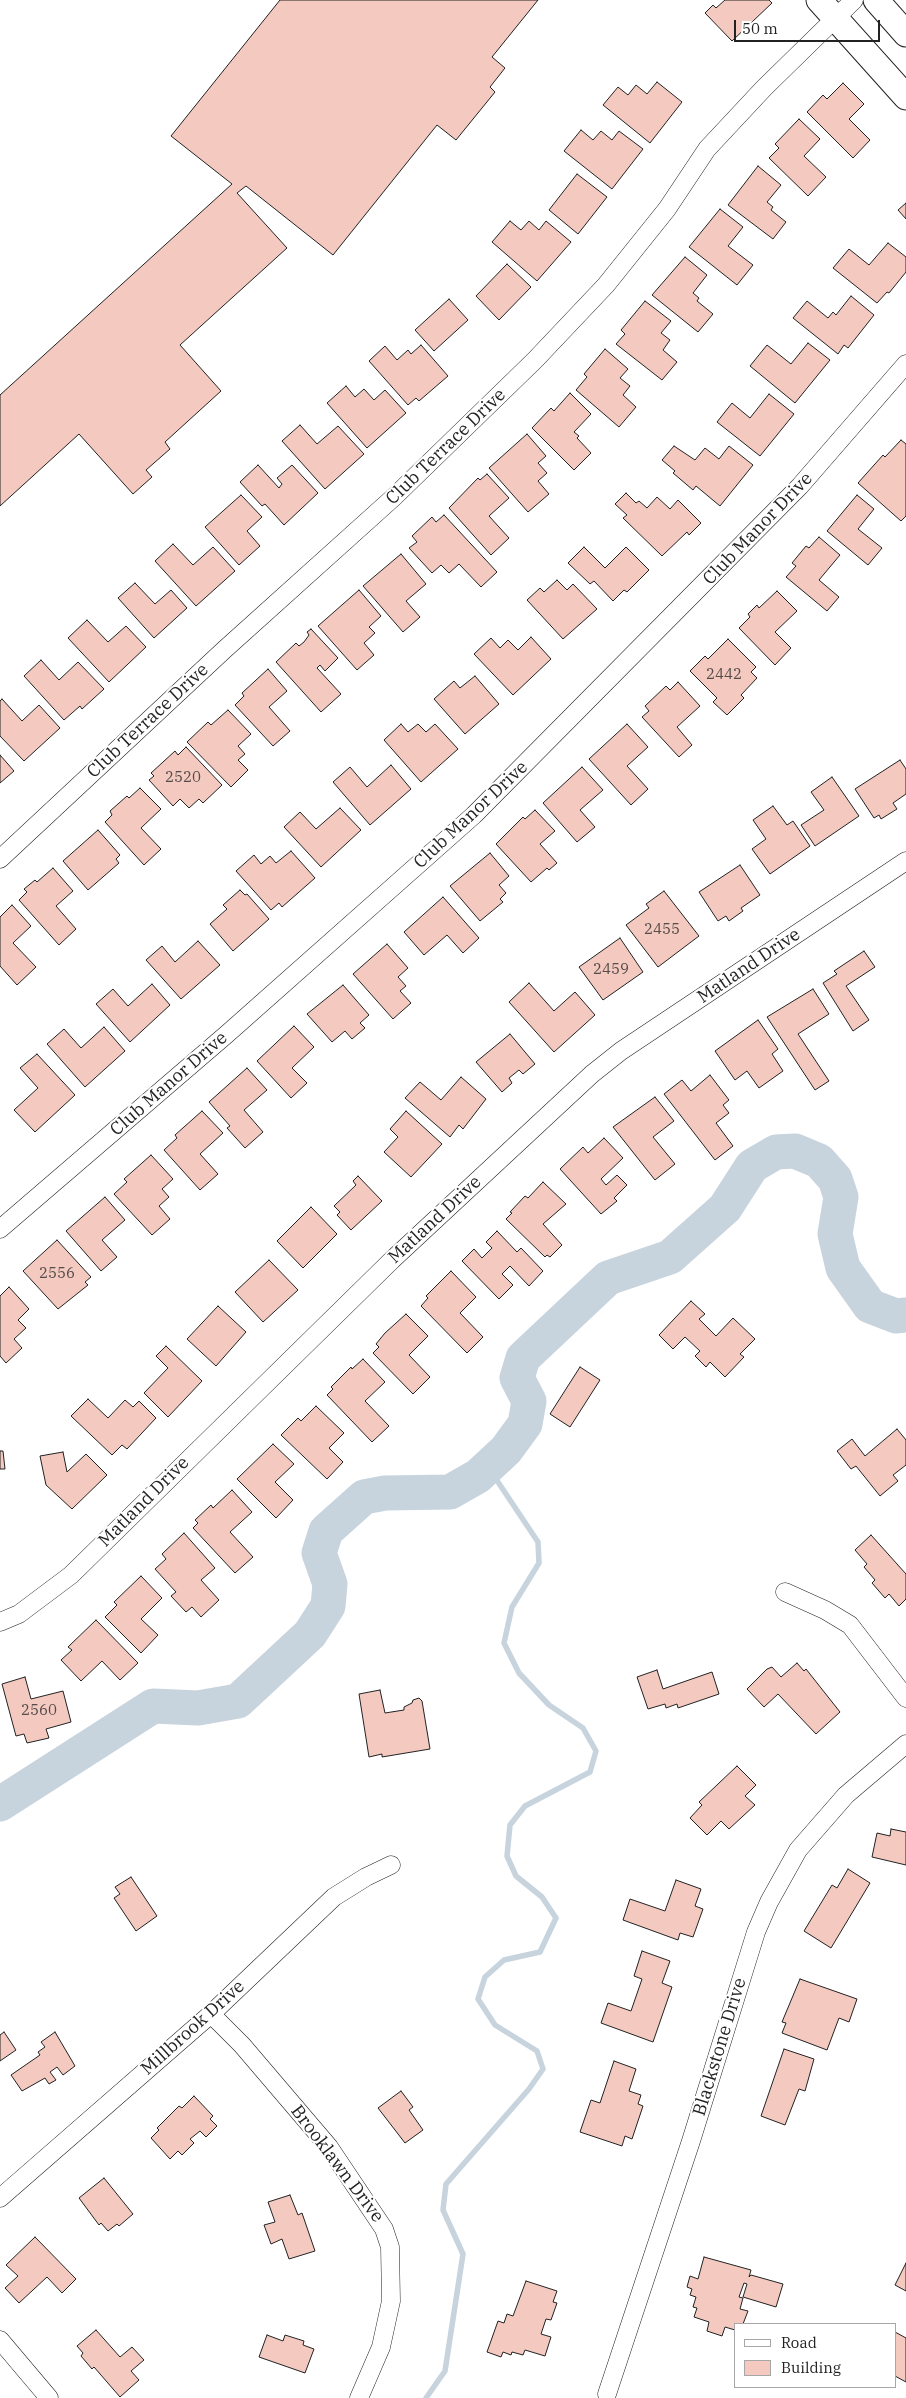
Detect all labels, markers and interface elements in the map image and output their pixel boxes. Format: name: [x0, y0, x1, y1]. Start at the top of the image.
scale bar: [736, 10, 882, 42]
text: 50 m: [742, 19, 778, 38]
street label: Club Terrace Drive: [382, 384, 510, 510]
street label: Club Manor Drive: [699, 468, 817, 590]
street label: Club Terrace Drive: [83, 659, 213, 783]
house number: 2442: [706, 666, 742, 684]
street label: Club Manor Drive: [410, 757, 532, 873]
house number: 2520: [165, 769, 201, 787]
house number: 2455: [644, 921, 680, 939]
street label: Matland Drive: [694, 924, 804, 1008]
house number: 2459: [593, 961, 629, 979]
street label: Club Manor Drive: [106, 1027, 232, 1141]
street label: Matland Drive: [384, 1172, 486, 1268]
house number: 2556: [39, 1265, 75, 1283]
street label: Matland Drive: [94, 1452, 194, 1552]
house number: 2560: [21, 1702, 57, 1720]
street label: Blackstone Drive: [689, 1975, 751, 2119]
street label: Millbrook Drive: [137, 1976, 249, 2080]
street label: Brooklawn Drive: [286, 2101, 388, 2227]
legend: [734, 2323, 896, 2388]
text: Road: [781, 2333, 817, 2352]
text: Building: [781, 2358, 841, 2377]

